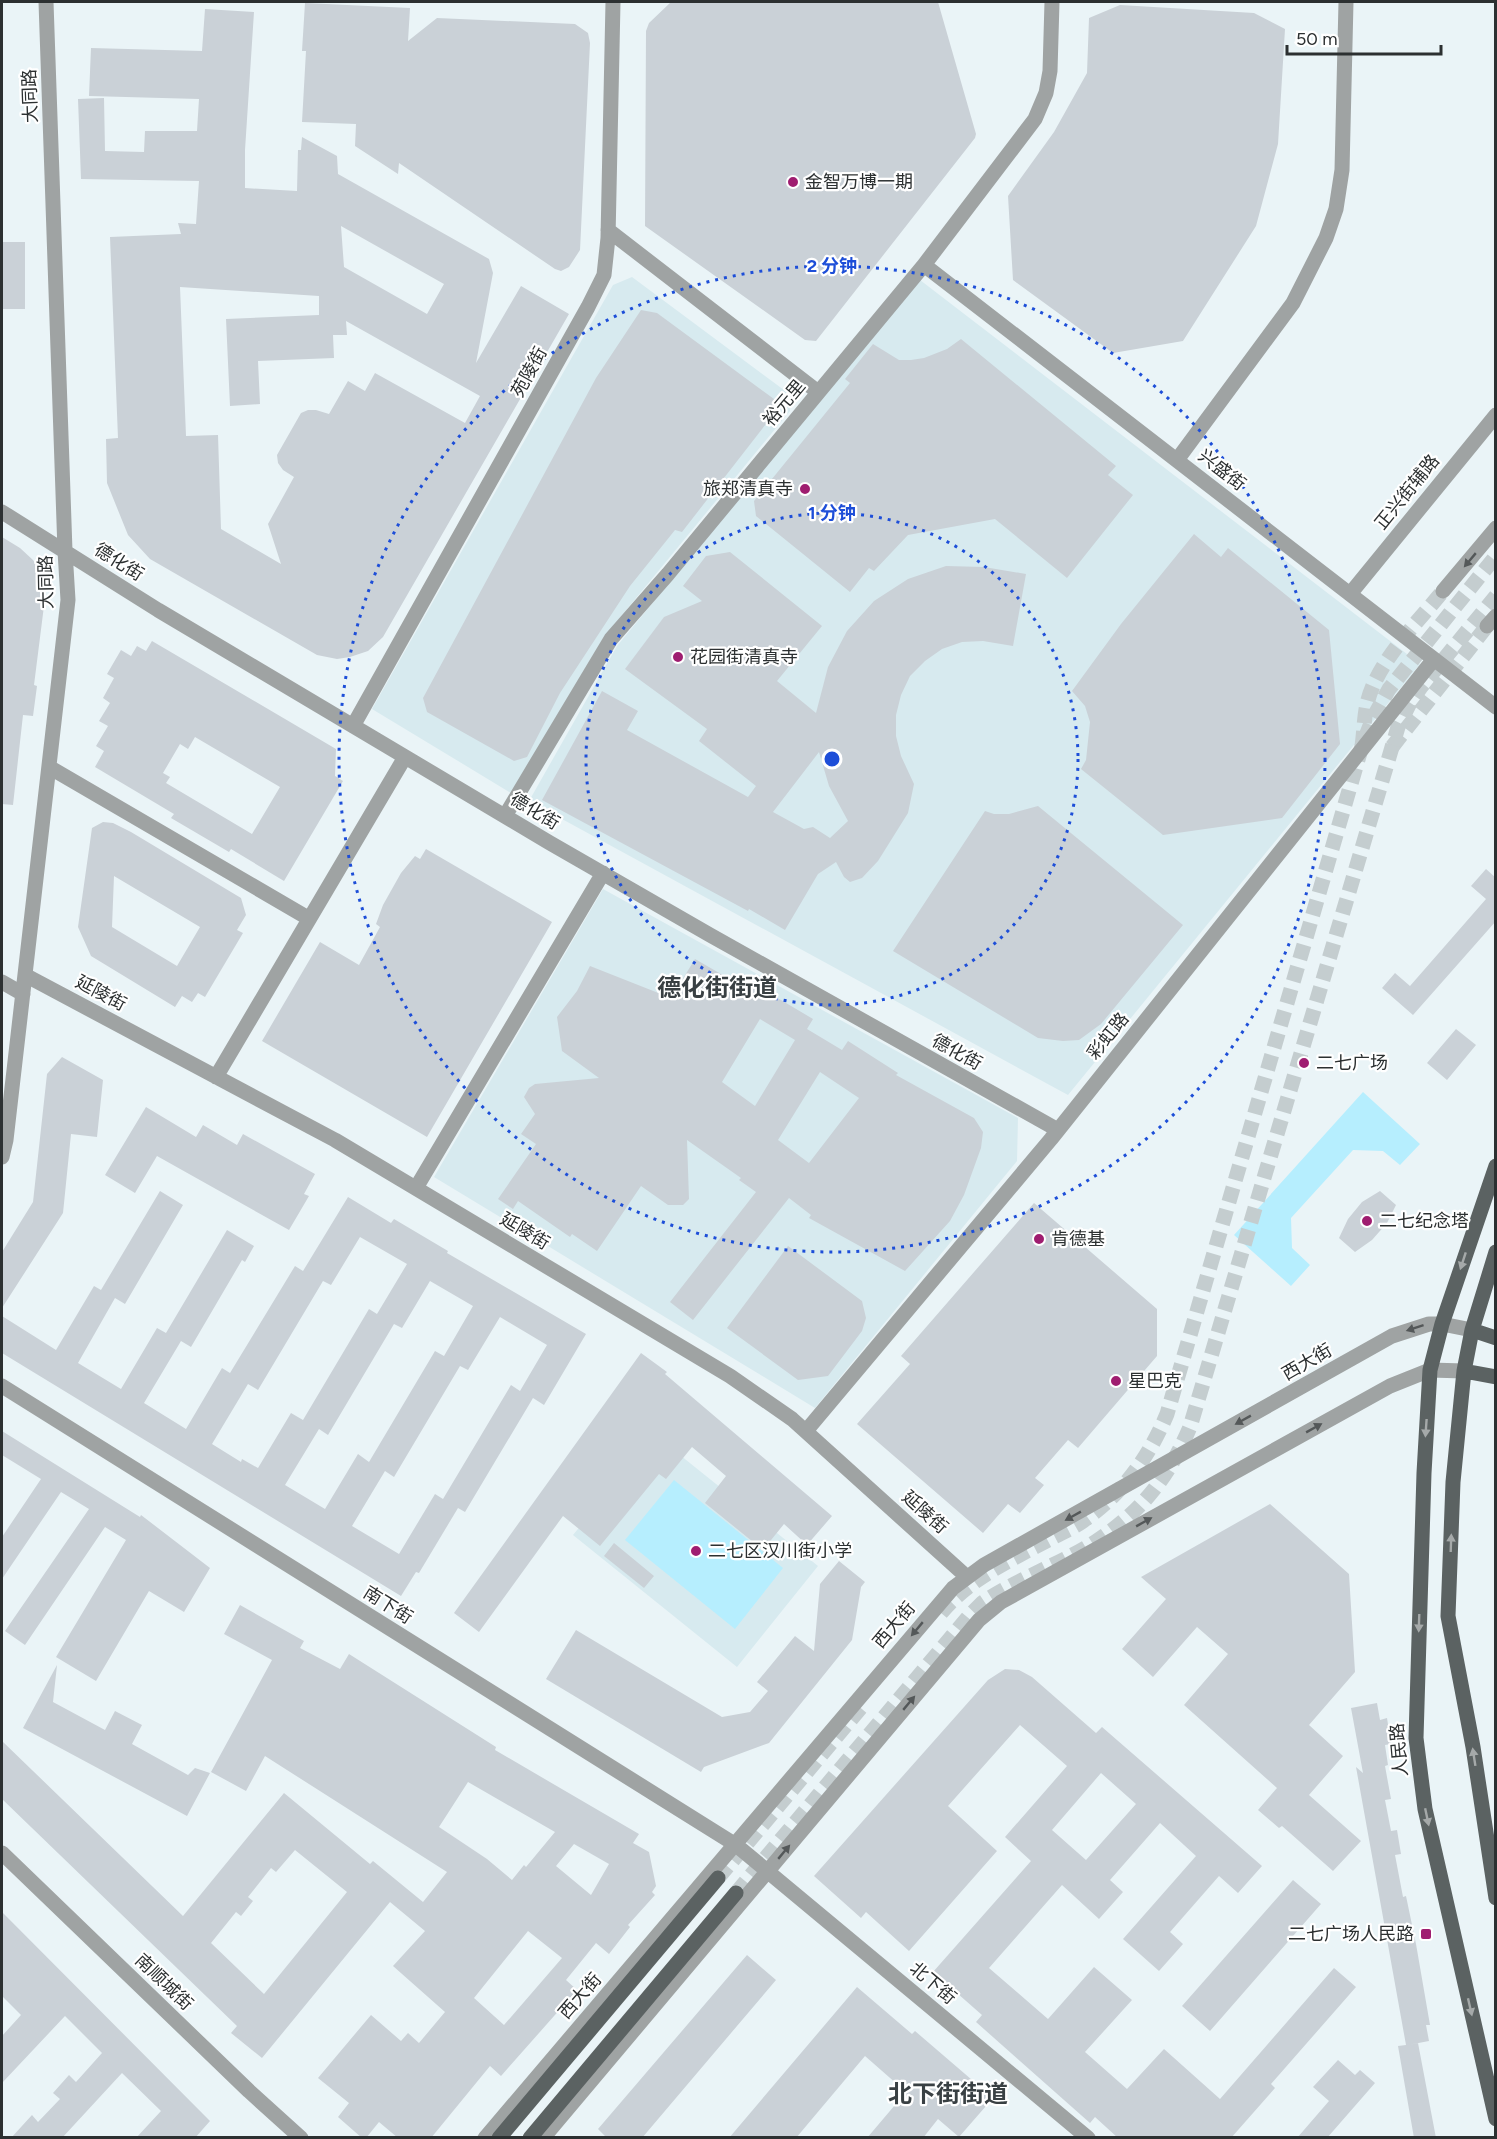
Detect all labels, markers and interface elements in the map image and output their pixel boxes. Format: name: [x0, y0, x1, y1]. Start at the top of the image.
scale bar: [1287, 18, 1442, 56]
text: 50 m: [1296, 28, 1338, 50]
street label: 大同路: [18, 69, 42, 123]
place label: 金智万博一期: [805, 171, 913, 193]
marker: 金智万博一期: [786, 175, 800, 189]
text: 2 分钟: [807, 255, 857, 277]
street label: 苑陵街: [506, 343, 552, 401]
street label: 裕元里: [758, 375, 810, 431]
street label: 兴盛街: [1194, 445, 1250, 495]
street label: 正兴街辅路: [1370, 450, 1444, 534]
place label: 旅郑清真寺: [703, 478, 793, 500]
marker: 旅郑清真寺: [798, 482, 812, 496]
text: 1 分钟: [808, 502, 856, 524]
street label: 德化街: [90, 538, 148, 586]
one-way arrow: [1463, 552, 1476, 568]
street label: 大同路: [35, 555, 57, 609]
place label: 花园街清真寺: [690, 646, 798, 668]
marker: 花园街清真寺: [671, 650, 685, 664]
centre of rings: [822, 749, 842, 769]
street label: 德化街: [506, 788, 564, 834]
street label: 延陵街: [72, 971, 130, 1015]
district label: 德化街街道: [657, 973, 777, 1002]
street label: 彩虹路: [1082, 1008, 1134, 1064]
street label: 德化街: [928, 1029, 986, 1075]
place label: 二七广场: [1316, 1052, 1388, 1074]
marker: 二七广场: [1297, 1056, 1311, 1070]
street label: 延陵街: [496, 1208, 554, 1254]
place label: 二七纪念塔: [1379, 1210, 1469, 1232]
marker: 二七纪念塔: [1360, 1214, 1374, 1228]
place label: 肯德基: [1051, 1228, 1105, 1250]
marker: 肯德基: [1032, 1232, 1046, 1246]
one-way arrow: [1457, 1252, 1467, 1270]
one-way arrow: [1406, 1324, 1424, 1334]
street label: 西大街: [1278, 1339, 1336, 1385]
place label: 星巴克: [1128, 1370, 1182, 1392]
marker: 星巴克: [1109, 1374, 1123, 1388]
one-way arrow: [1235, 1415, 1251, 1426]
one-way arrow: [1422, 1418, 1431, 1437]
one-way arrow: [1306, 1423, 1323, 1433]
street label: 延陵街: [898, 1486, 952, 1538]
one-way arrow: [1064, 1511, 1081, 1521]
one-way arrow: [1135, 1517, 1152, 1527]
one-way arrow: [1446, 1534, 1456, 1553]
place label: 二七区汉川街小学: [708, 1540, 852, 1562]
marker: 二七区汉川街小学: [689, 1544, 703, 1558]
street label: 南下街: [359, 1581, 417, 1629]
street label: 西大街: [868, 1597, 920, 1653]
one-way arrow: [1414, 1613, 1423, 1632]
one-way arrow: [911, 1621, 924, 1636]
one-way arrow: [903, 1695, 916, 1711]
street label: 人民路: [1386, 1722, 1412, 1778]
one-way arrow: [1469, 1747, 1478, 1766]
one-way arrow: [1423, 1808, 1432, 1827]
one-way arrow: [777, 1845, 790, 1860]
place label: 二七广场人民路: [1288, 1923, 1414, 1945]
marker: 二七广场人民路: [1419, 1927, 1433, 1941]
street label: 南顺城街: [130, 1949, 198, 2015]
street label: 北下街: [905, 1957, 961, 2009]
street label: 西大街: [554, 1968, 606, 2024]
one-way arrow: [1465, 1998, 1475, 2016]
district label: 北下街街道: [888, 2079, 1008, 2108]

